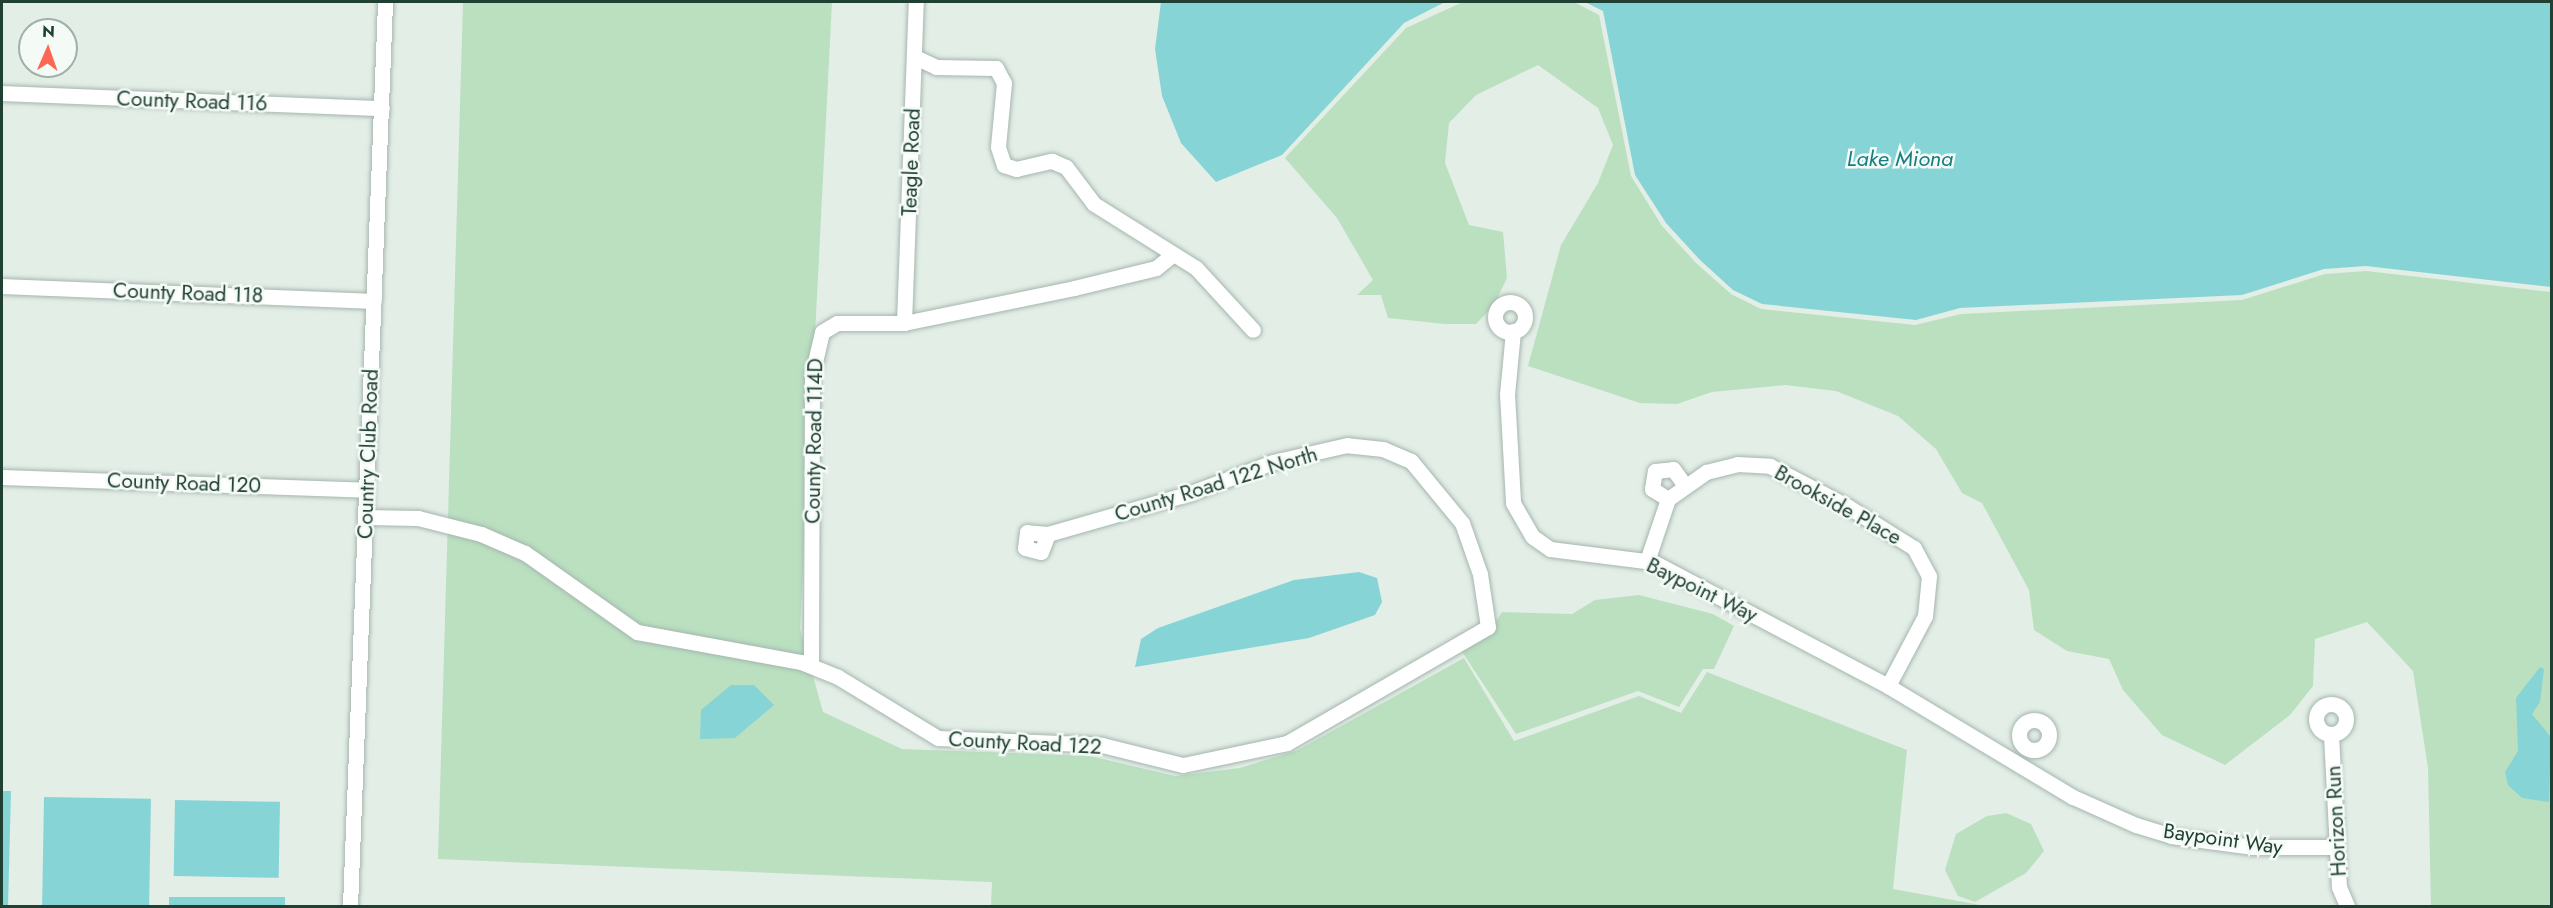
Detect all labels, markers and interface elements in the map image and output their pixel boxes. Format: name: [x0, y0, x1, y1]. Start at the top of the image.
north arrow: [18, 18, 78, 78]
text: N: [42, 20, 55, 43]
street label: County Road 116: [116, 86, 268, 116]
street label: Teagle Road: [897, 108, 925, 216]
water label: Lake Miona: [1847, 146, 1953, 172]
street label: County Road 118: [112, 278, 264, 308]
street label: County Road 114D: [800, 358, 828, 524]
street label: Country Club Road: [352, 369, 384, 539]
street label: County Road 122 North: [1112, 441, 1320, 527]
street label: Brookside Place: [1770, 460, 1906, 550]
street label: County Road 120: [107, 468, 261, 498]
street label: Baypoint Way: [1642, 552, 1762, 628]
street label: County Road 122: [948, 726, 1102, 760]
street label: Horizon Run: [2321, 765, 2351, 877]
street label: Baypoint Way: [2162, 818, 2284, 860]

